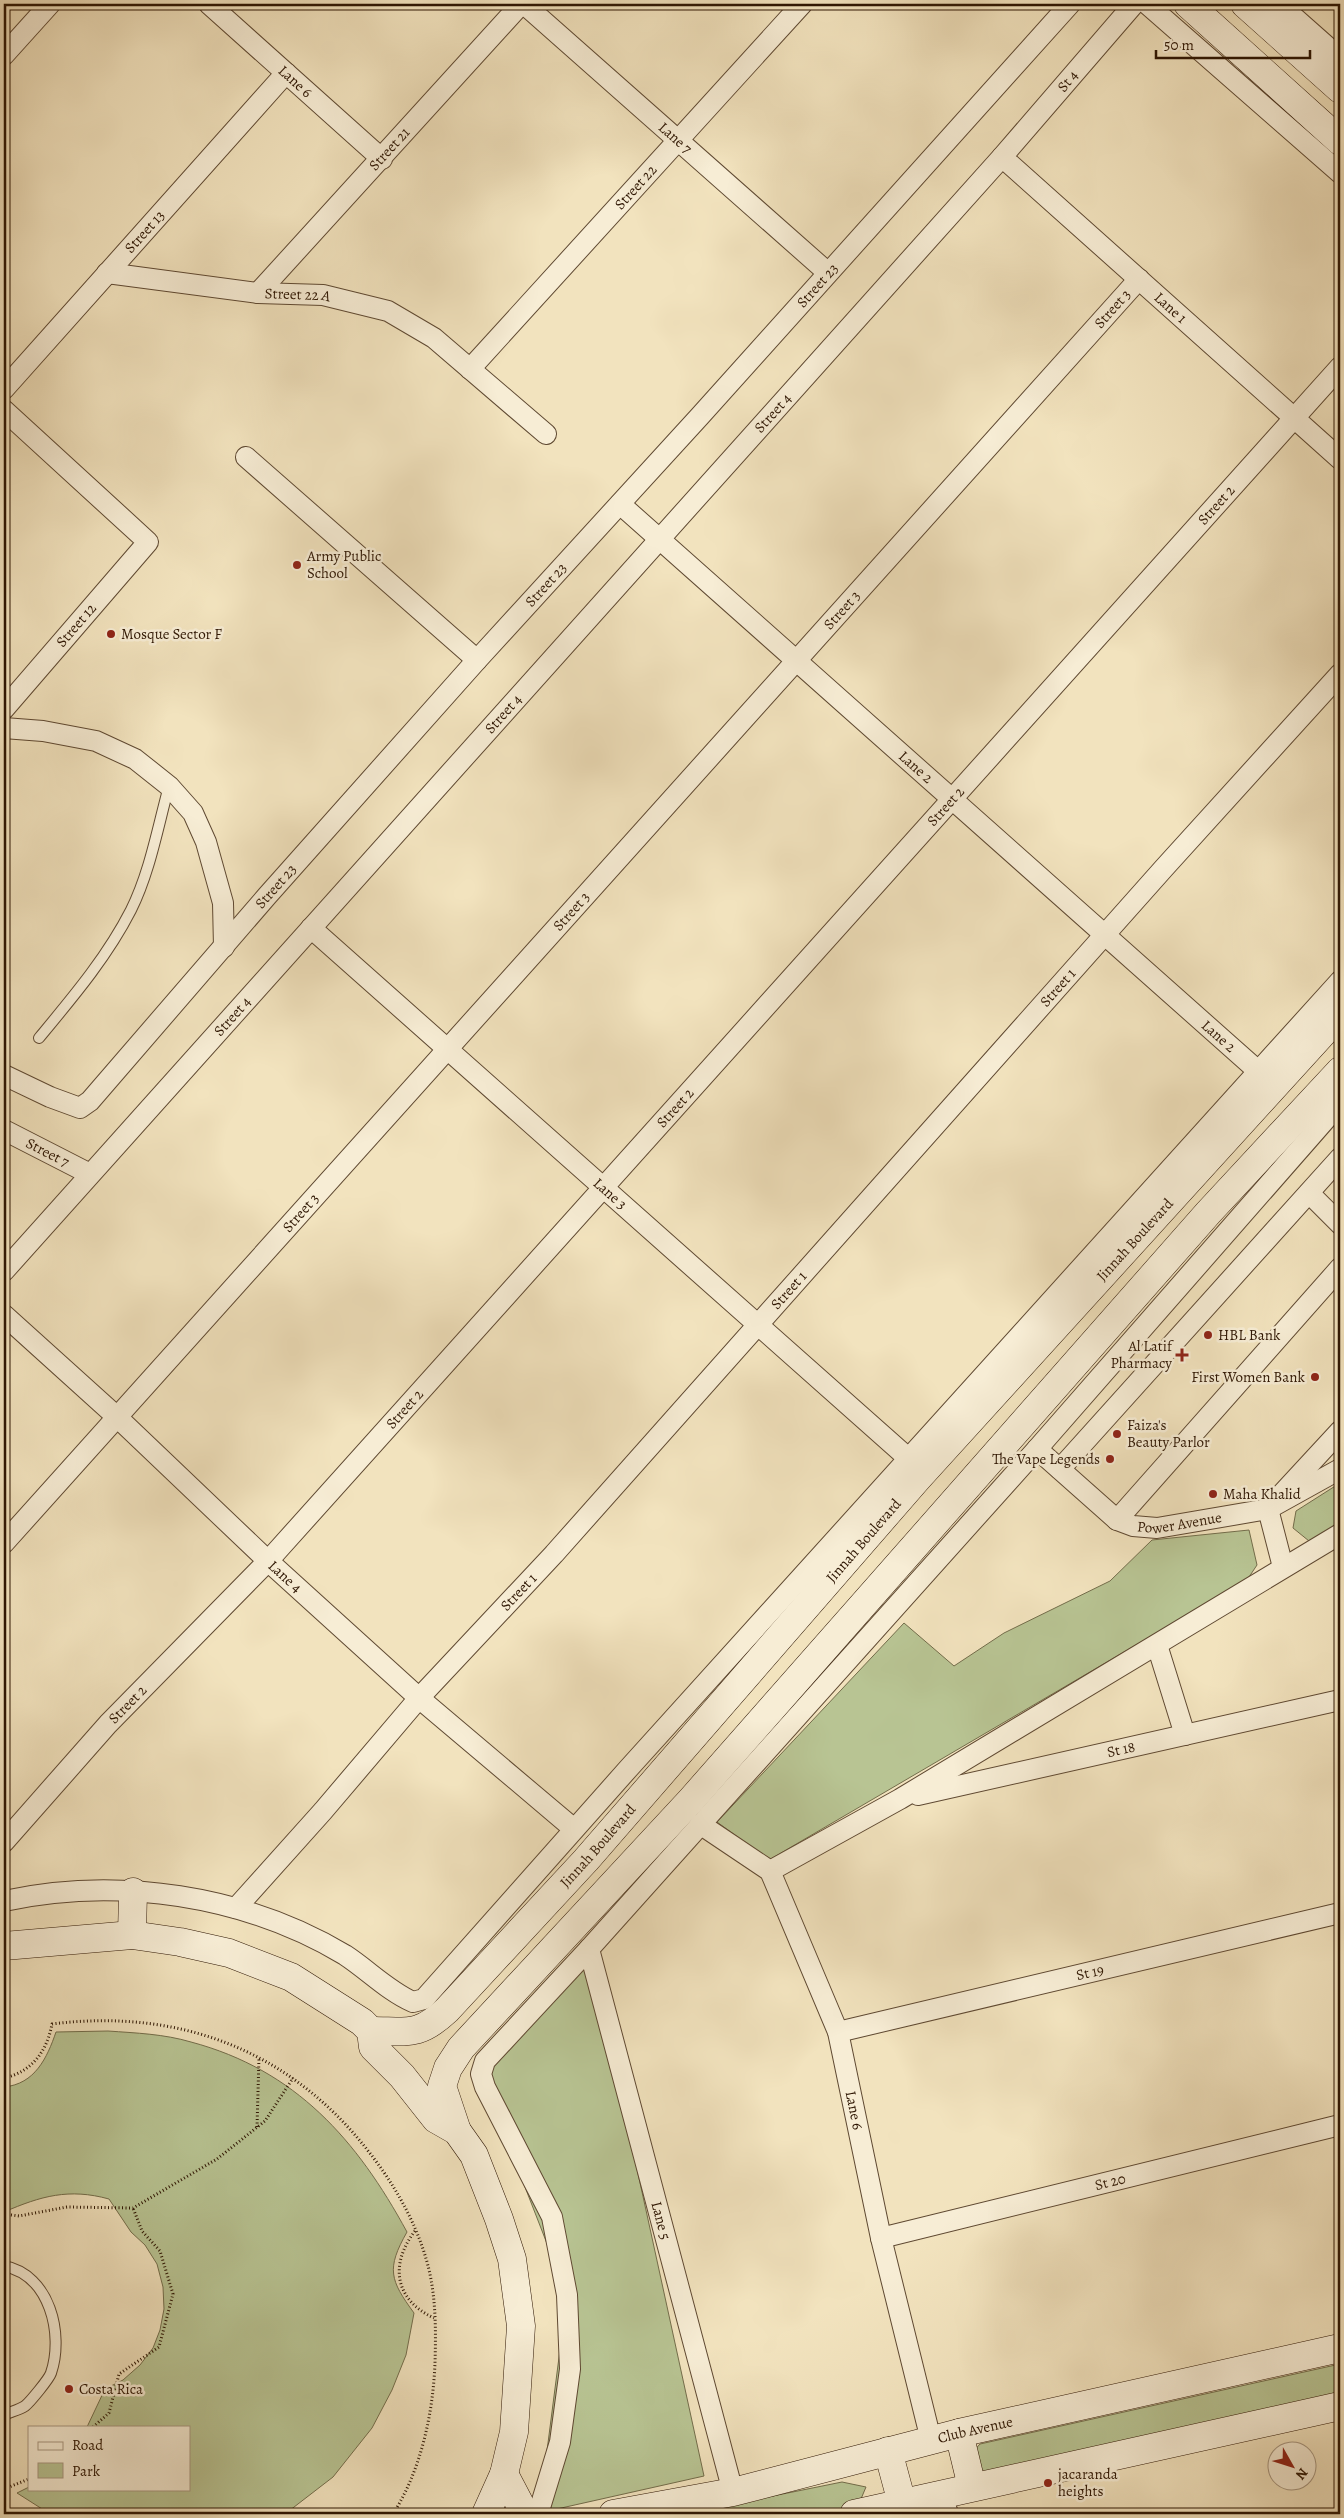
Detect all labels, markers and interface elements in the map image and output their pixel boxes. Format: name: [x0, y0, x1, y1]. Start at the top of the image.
scale bar: [1156, 28, 1310, 60]
text: 50 m: [1164, 35, 1194, 55]
street label: Lane 6: [274, 61, 317, 102]
street label: St 4: [1053, 66, 1083, 96]
street label: Lane 7: [654, 117, 697, 159]
street label: Street 21: [364, 123, 414, 175]
street label: Street 22: [610, 160, 661, 214]
street label: Street 13: [120, 206, 169, 257]
street label: Street 23: [792, 259, 843, 312]
street label: Street 22 A: [264, 283, 333, 307]
street label: Street 3: [1090, 285, 1135, 332]
street label: Lane 1: [1150, 288, 1191, 328]
street label: Street 4: [750, 389, 796, 437]
street label: Street 2: [1193, 481, 1239, 529]
place label: Army Public School: [306, 546, 381, 583]
street label: Street 23: [521, 558, 571, 611]
marker: Army Public School: [291, 559, 303, 571]
street label: Street 3: [819, 586, 865, 634]
street label: Street 12: [51, 599, 101, 651]
place label: Mosque Sector F: [121, 624, 222, 644]
marker: Mosque Sector F: [105, 628, 117, 640]
street label: Street 4: [480, 690, 526, 738]
street label: Lane 2: [895, 746, 937, 788]
street label: Street 2: [922, 782, 969, 830]
street label: Street 23: [251, 860, 301, 913]
street label: Street 3: [548, 887, 594, 935]
street label: Street 1: [1035, 964, 1080, 1011]
street label: Street 4: [209, 992, 255, 1040]
street label: Lane 2: [1197, 1015, 1240, 1057]
street label: Street 2: [652, 1083, 698, 1132]
street label: Street 7: [22, 1133, 73, 1172]
street label: Lane 3: [589, 1173, 631, 1214]
street label: Street 3: [278, 1189, 324, 1236]
street label: Jinnah Boulevard: [1092, 1193, 1178, 1285]
street label: Street 1: [766, 1267, 811, 1314]
place label: HBL Bank: [1218, 1325, 1281, 1345]
marker: HBL Bank: [1202, 1329, 1214, 1341]
place label: Al Latif Pharmacy: [1110, 1336, 1174, 1373]
marker: Al Latif Pharmacy: [1176, 1349, 1188, 1361]
place label: First Women Bank: [1191, 1367, 1306, 1387]
marker: First Women Bank: [1309, 1371, 1321, 1383]
street label: Street 2: [381, 1385, 428, 1433]
place label: Faiza's Beauty Parlor: [1127, 1415, 1210, 1452]
marker: Faiza's Beauty Parlor: [1111, 1428, 1123, 1440]
place label: The Vape Legends: [992, 1449, 1100, 1469]
marker: The Vape Legends: [1104, 1453, 1116, 1465]
place label: Maha Khalid: [1223, 1484, 1302, 1504]
marker: Maha Khalid: [1207, 1488, 1219, 1500]
street label: Jinnah Boulevard: [822, 1493, 906, 1587]
street label: Power Avenue: [1136, 1507, 1224, 1539]
street label: Lane 4: [264, 1556, 307, 1597]
street label: Street 1: [496, 1569, 541, 1615]
street label: Street 2: [104, 1680, 151, 1728]
street label: St 18: [1105, 1736, 1137, 1762]
street label: Jinnah Boulevard: [555, 1799, 641, 1892]
street label: St 19: [1074, 1959, 1106, 1985]
street label: Lane 6: [841, 2089, 868, 2132]
street label: St 20: [1093, 2168, 1128, 2195]
street label: Lane 5: [646, 2199, 676, 2242]
place label: Costa Rica: [79, 2379, 143, 2399]
marker: Costa Rica: [63, 2383, 75, 2395]
street label: Club Avenue: [935, 2411, 1015, 2448]
legend: [28, 2426, 190, 2490]
text: Road: [72, 2435, 104, 2455]
north arrow: [1266, 2440, 1316, 2490]
text: Park: [72, 2461, 101, 2481]
place label: jacaranda heights: [1058, 2464, 1118, 2501]
text: N: [1291, 2464, 1312, 2484]
marker: jacaranda heights: [1042, 2477, 1054, 2489]

